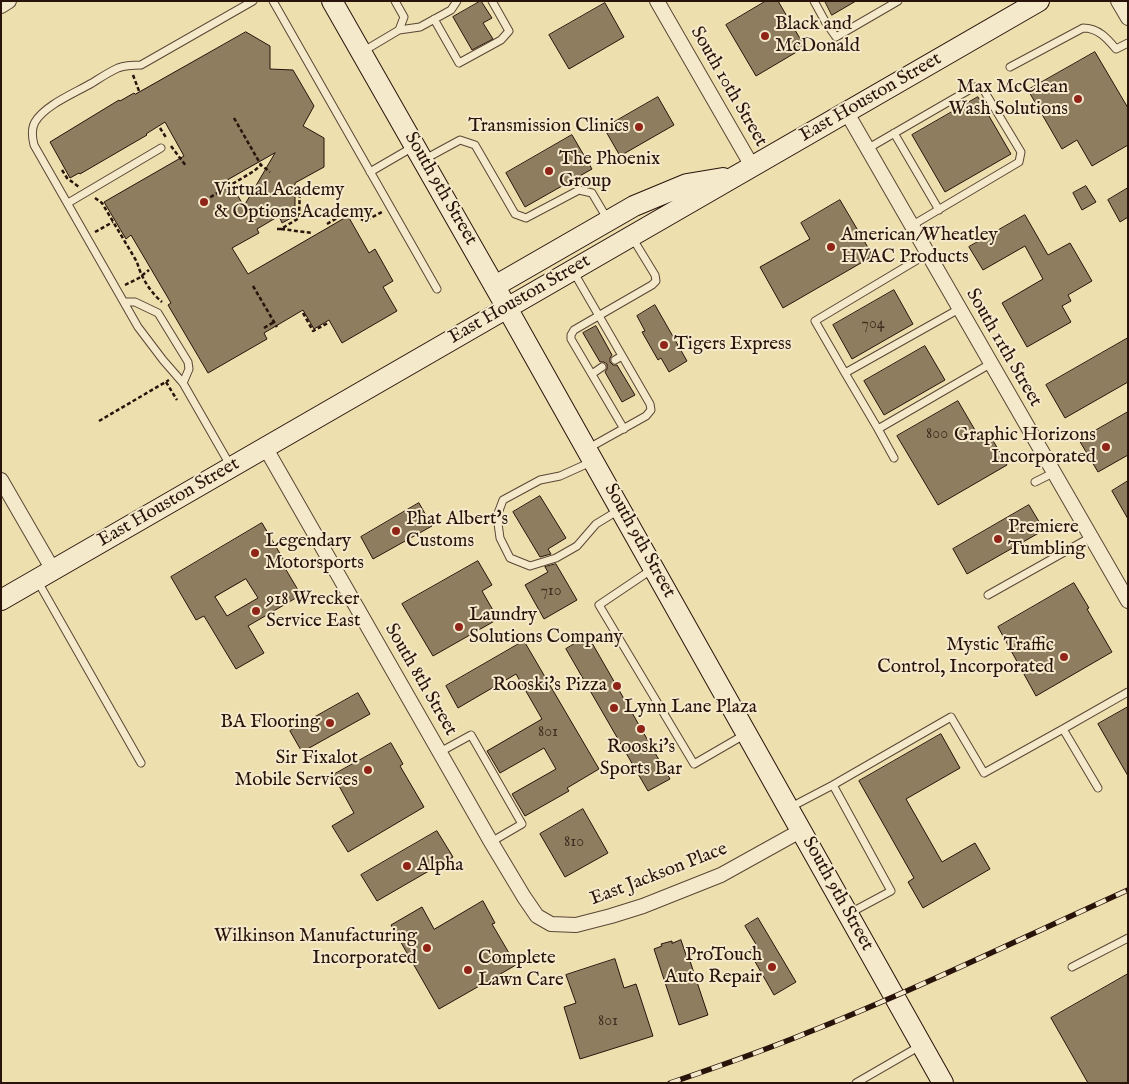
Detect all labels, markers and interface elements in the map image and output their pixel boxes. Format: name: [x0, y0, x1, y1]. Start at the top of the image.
place label: Black and McDonald: [775, 14, 860, 58]
street label: South 10th Street: [684, 23, 772, 151]
marker: Black and McDonald: [759, 30, 771, 42]
street label: East Houston Street: [796, 48, 946, 148]
place label: Max McClean Wash Solutions: [949, 77, 1068, 121]
marker: Max McClean Wash Solutions: [1072, 93, 1084, 105]
place label: Transmission Clinics: [468, 116, 629, 138]
marker: Transmission Clinics: [633, 121, 645, 133]
street label: South 9th Street: [398, 128, 482, 250]
place label: The Phoenix Group: [559, 149, 660, 193]
marker: The Phoenix Group: [543, 165, 555, 177]
place label: Virtual Academy & Options Academy: [214, 180, 373, 224]
marker: Virtual Academy & Options Academy: [198, 196, 210, 208]
place label: American/Wheatley HVAC Products: [841, 225, 998, 269]
marker: American/Wheatley HVAC Products: [825, 241, 837, 253]
street label: East Houston Street: [445, 250, 595, 350]
street label: South 11th Street: [960, 285, 1046, 411]
house number: 704: [861, 315, 885, 335]
place label: Tigers Express: [674, 334, 791, 356]
marker: Tigers Express: [658, 339, 670, 351]
house number: 800: [926, 425, 948, 445]
place label: Graphic Horizons Incorporated: [954, 425, 1096, 469]
marker: Graphic Horizons Incorporated: [1100, 441, 1112, 453]
street label: East Houston Street: [94, 453, 244, 553]
street label: South 9th Street: [598, 480, 680, 602]
place label: Phat Albert's Customs: [406, 509, 508, 553]
place label: Premiere Tumbling: [1008, 517, 1085, 561]
marker: Phat Albert's Customs: [390, 525, 402, 537]
place label: Legendary Motorsports: [265, 531, 364, 575]
marker: Premiere Tumbling: [992, 533, 1004, 545]
marker: Legendary Motorsports: [249, 547, 261, 559]
house number: 710: [540, 582, 562, 602]
place label: 918 Wrecker Service East: [266, 589, 360, 633]
marker: 918 Wrecker Service East: [250, 605, 262, 617]
place label: Laundry Solutions Company: [469, 605, 623, 649]
street label: South 8th Street: [379, 620, 461, 740]
marker: Laundry Solutions Company: [453, 621, 465, 633]
place label: Mystic Traffic Control, Incorporated: [877, 635, 1054, 679]
marker: Mystic Traffic Control, Incorporated: [1058, 651, 1070, 663]
place label: Rooski's Pizza: [492, 675, 607, 697]
marker: Rooski's Pizza: [611, 680, 623, 692]
place label: Lynn Lane Plaza: [624, 697, 757, 719]
marker: Lynn Lane Plaza: [608, 702, 620, 714]
place label: BA Flooring: [220, 712, 320, 734]
marker: BA Flooring: [324, 717, 336, 729]
house number: 801: [538, 723, 558, 743]
marker: Rooski's Sports Bar: [635, 723, 647, 735]
place label: Rooski's Sports Bar: [600, 737, 682, 781]
place label: Sir Fixalot Mobile Services: [235, 748, 358, 792]
marker: Sir Fixalot Mobile Services: [362, 764, 374, 776]
house number: 810: [564, 833, 584, 853]
street label: South 9th Street: [796, 833, 878, 955]
street label: East Jackson Place: [587, 838, 731, 912]
place label: Alpha: [417, 855, 464, 877]
marker: Alpha: [401, 860, 413, 872]
place label: Wilkinson Manufacturing Incorporated: [214, 926, 417, 970]
marker: Wilkinson Manufacturing Incorporated: [421, 942, 433, 954]
place label: ProTouch Auto Repair: [665, 945, 762, 989]
place label: Complete Lawn Care: [478, 948, 564, 992]
marker: ProTouch Auto Repair: [766, 961, 778, 973]
marker: Complete Lawn Care: [462, 964, 474, 976]
house number: 801: [598, 1012, 618, 1032]

